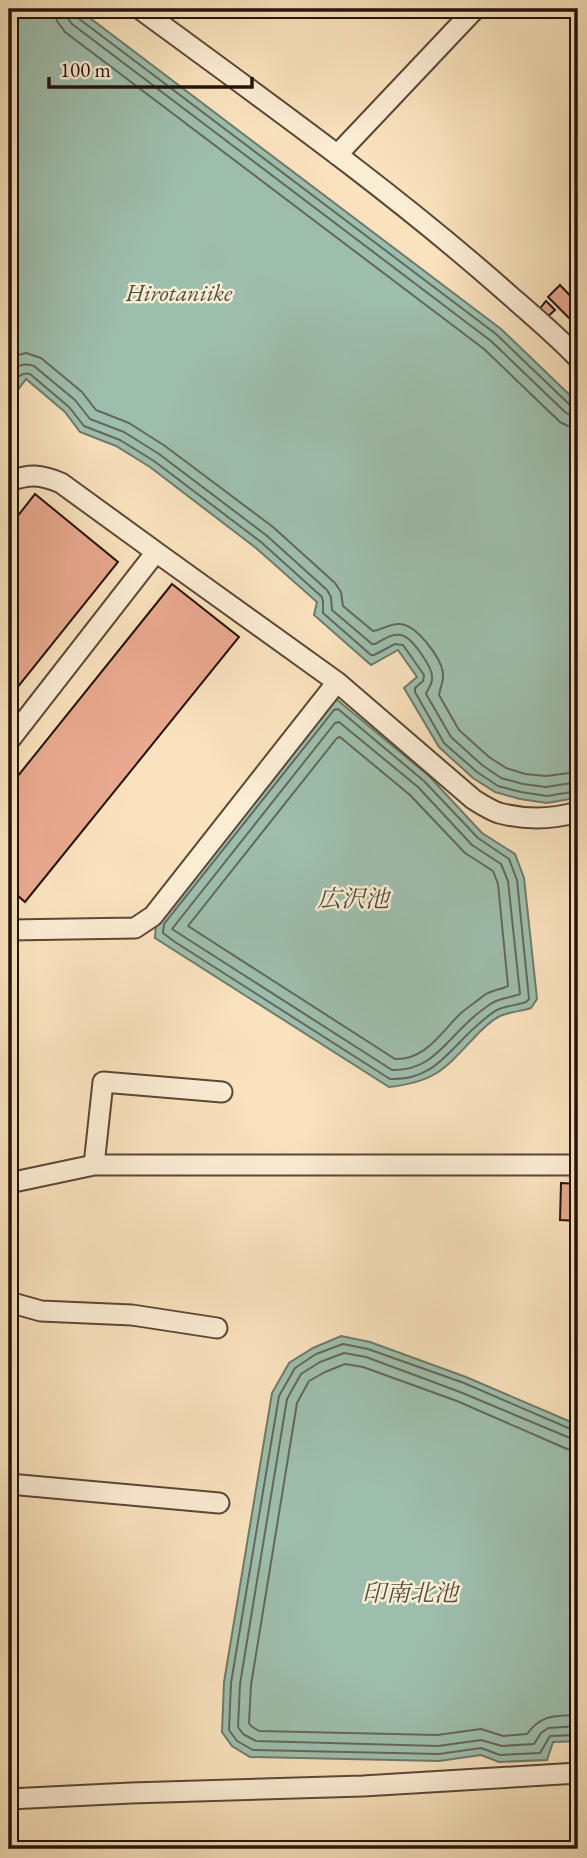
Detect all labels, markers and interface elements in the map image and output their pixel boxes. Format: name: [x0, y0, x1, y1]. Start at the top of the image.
scale bar: [49, 46, 252, 90]
text: 100 m: [60, 56, 111, 83]
water label: Hirotaniike: [125, 277, 233, 308]
water label: 広沢池: [317, 883, 392, 914]
water label: 印南北池: [362, 1577, 461, 1608]

